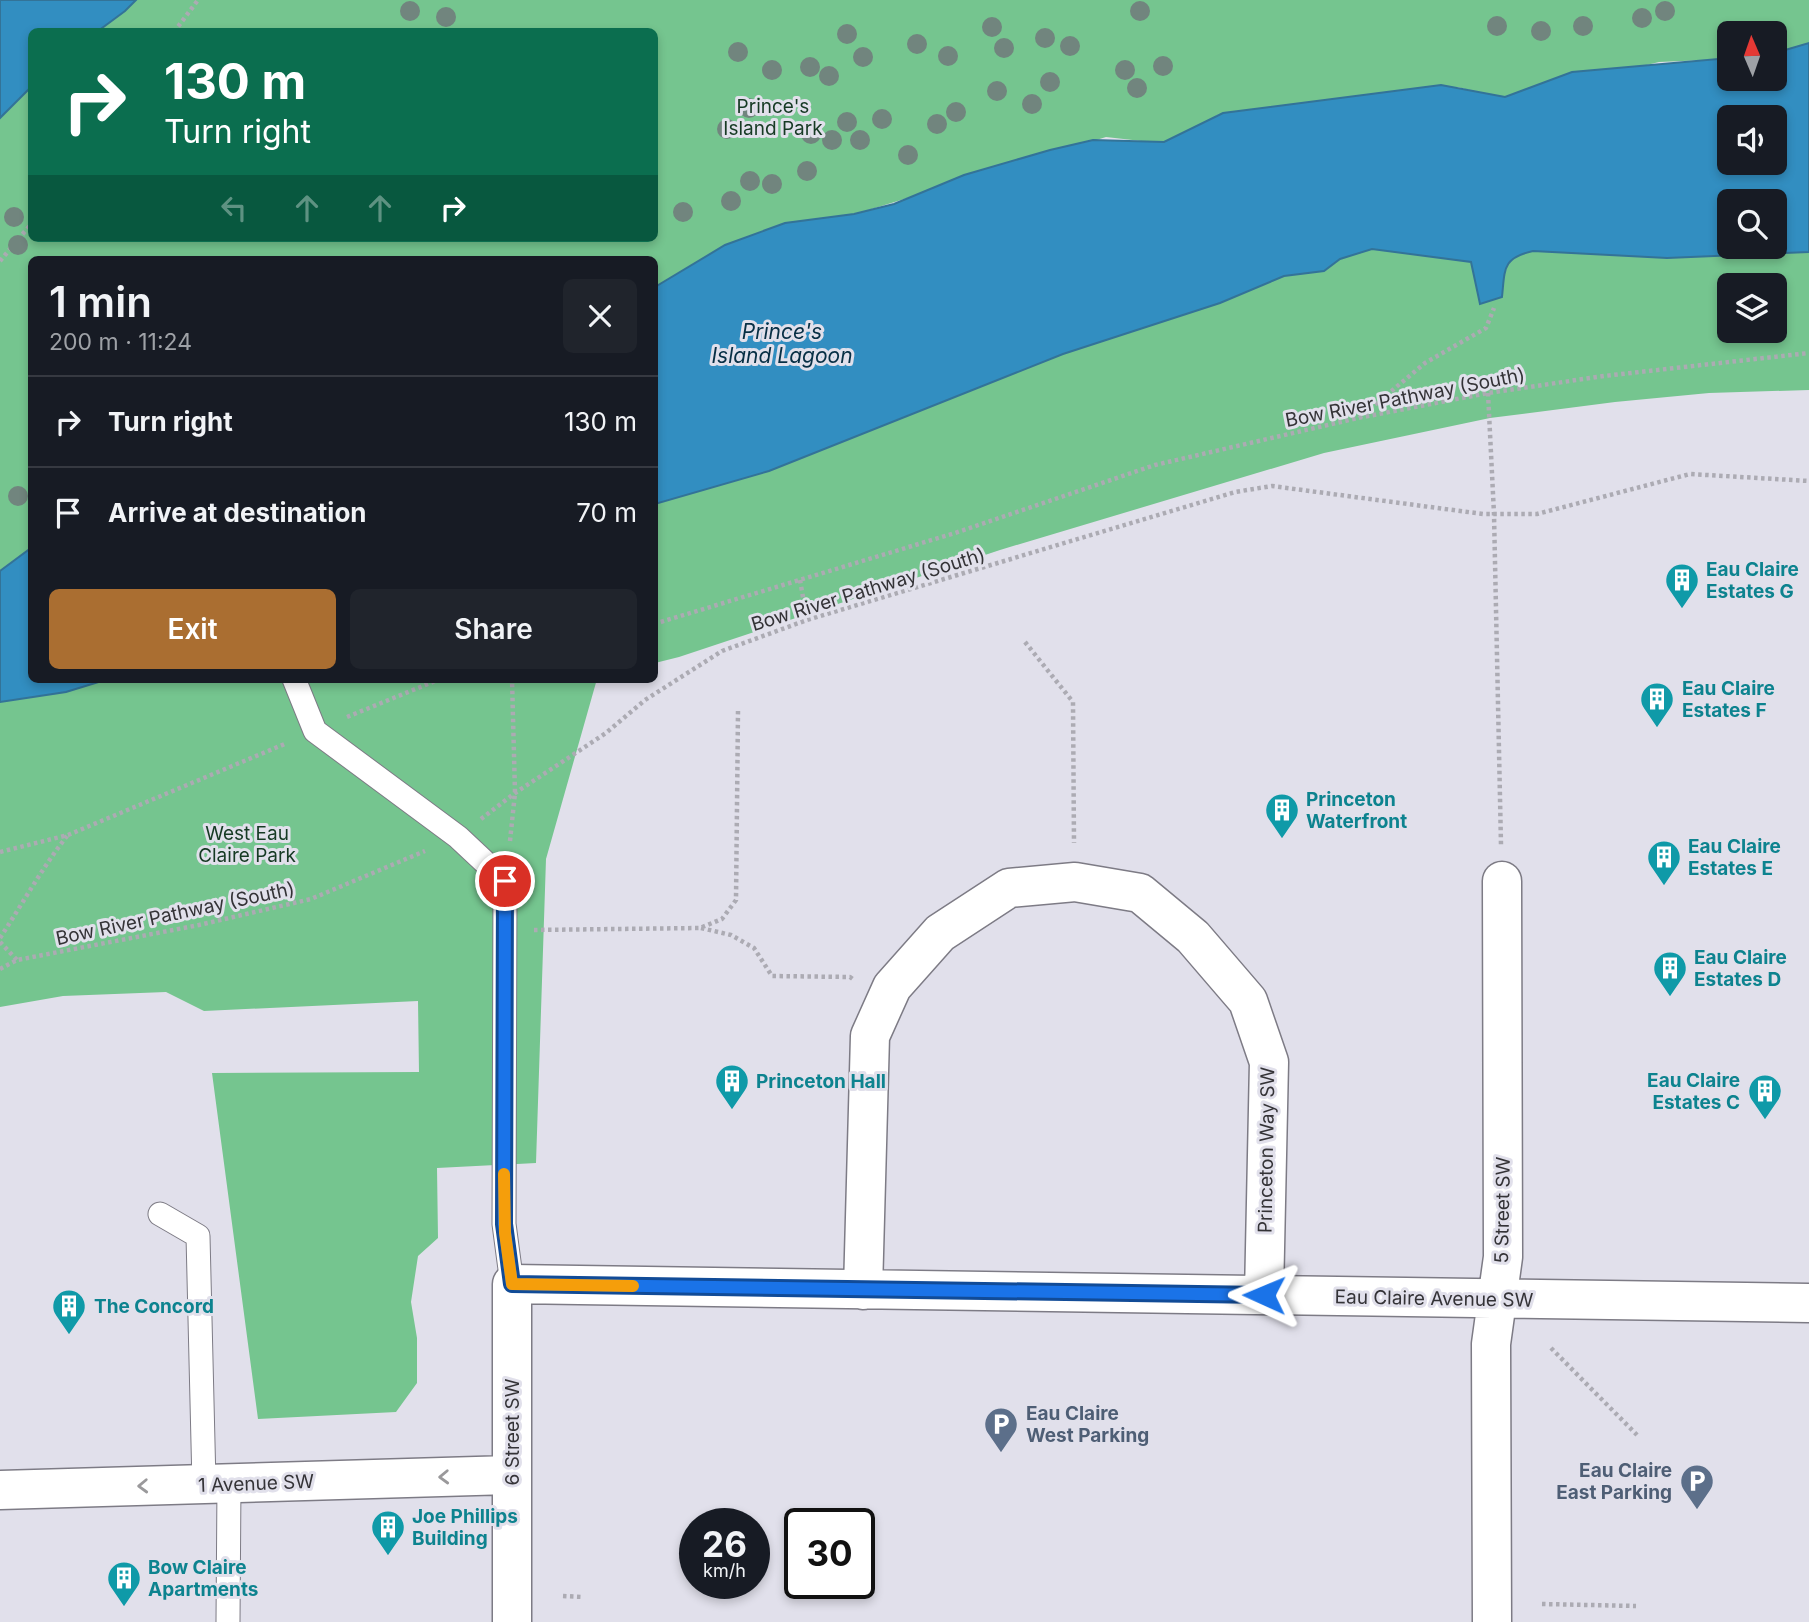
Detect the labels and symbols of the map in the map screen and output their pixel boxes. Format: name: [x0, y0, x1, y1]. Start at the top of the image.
north arrow: [1717, 21, 1787, 91]
park label: Prince's Island Park: [723, 95, 823, 140]
water label: Prince's Island Lagoon: [711, 319, 853, 368]
street label: Bow River Pathway (South): [1283, 363, 1527, 432]
street label: Bow River Pathway (South): [748, 543, 988, 636]
place label: Eau Claire Estates G: [1706, 558, 1799, 603]
building icon: Eau Claire Estates G: [1663, 561, 1701, 610]
place label: Eau Claire Estates F: [1682, 677, 1775, 722]
building icon: Eau Claire Estates F: [1638, 680, 1676, 729]
place label: Princeton Waterfront: [1306, 788, 1407, 833]
building icon: Princeton Waterfront: [1263, 791, 1301, 840]
park label: West Eau Claire Park: [198, 822, 296, 867]
place label: Eau Claire Estates E: [1688, 835, 1781, 880]
building icon: Eau Claire Estates E: [1645, 838, 1683, 887]
pin: [475, 851, 535, 911]
street label: Bow River Pathway (South): [54, 877, 297, 950]
place label: Eau Claire Estates D: [1694, 946, 1787, 991]
building icon: Eau Claire Estates D: [1651, 949, 1689, 998]
building icon: Princeton Hall: [713, 1062, 751, 1111]
street label: Princeton Way SW: [1254, 1066, 1279, 1233]
place label: Eau Claire Estates C: [1647, 1069, 1740, 1114]
place label: Princeton Hall: [756, 1070, 886, 1093]
building icon: Eau Claire Estates C: [1746, 1072, 1784, 1121]
street label: 5 Street SW: [1490, 1156, 1515, 1264]
position arrow: [1227, 1258, 1301, 1332]
street label: Eau Claire Avenue SW: [1334, 1285, 1534, 1312]
building icon: The Concord: [50, 1287, 88, 1336]
place label: The Concord: [94, 1295, 214, 1318]
street label: 6 Street SW: [501, 1378, 524, 1486]
place label: Eau Claire West Parking: [1026, 1402, 1149, 1447]
parking icon: Eau Claire West Parking: [982, 1405, 1020, 1454]
place label: Eau Claire East Parking: [1556, 1459, 1672, 1504]
parking icon: Eau Claire East Parking: [1678, 1462, 1716, 1511]
street label: 1 Avenue SW: [198, 1470, 315, 1497]
one-way arrow: [438, 1470, 449, 1485]
one-way arrow: [137, 1479, 148, 1494]
place label: Joe Phillips Building: [412, 1505, 518, 1550]
building icon: Joe Phillips Building: [369, 1508, 407, 1557]
speed limit sign: 30: [784, 1508, 875, 1599]
place label: Bow Claire Apartments: [148, 1556, 258, 1601]
building icon: Bow Claire Apartments: [105, 1559, 143, 1608]

